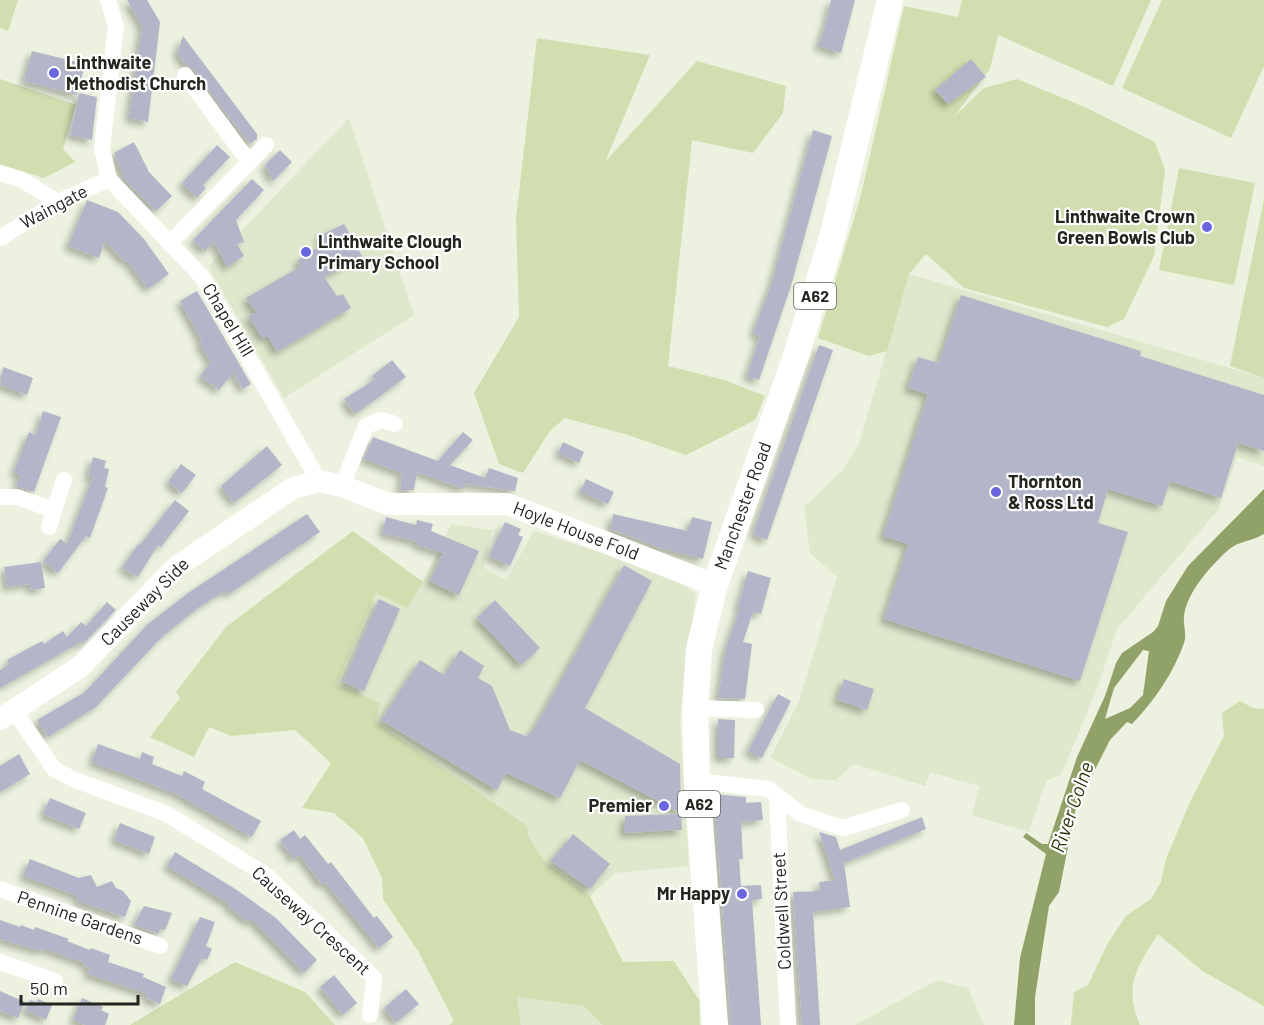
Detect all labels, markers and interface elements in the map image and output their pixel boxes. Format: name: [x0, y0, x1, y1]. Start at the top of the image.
place label: Linthwaite Methodist Church: [66, 51, 206, 94]
marker: Linthwaite Methodist Church: [47, 66, 61, 80]
street label: Waingate: [16, 179, 91, 233]
place label: Linthwaite Crown Green Bowls Club: [1055, 205, 1195, 248]
marker: Linthwaite Crown Green Bowls Club: [1200, 220, 1214, 234]
place label: Linthwaite Clough Primary School: [318, 230, 462, 273]
marker: Linthwaite Clough Primary School: [299, 245, 313, 259]
street label: Chapel Hill: [198, 279, 259, 360]
road number: A62: [794, 283, 836, 309]
street label: Manchester Road: [709, 439, 775, 573]
place label: Thornton & Ross Ltd: [1008, 470, 1094, 513]
marker: Thornton & Ross Ltd: [989, 485, 1003, 499]
street label: Hoyle House Fold: [510, 496, 643, 564]
street label: Causeway Side: [96, 553, 193, 650]
water label: River Colne: [1044, 758, 1098, 855]
road number: A62: [678, 791, 720, 817]
place label: Premier: [588, 794, 652, 816]
marker: Premier: [657, 799, 671, 813]
street label: Coldwell Street: [767, 852, 795, 971]
street label: Causeway Crescent: [248, 861, 376, 979]
place label: Mr Happy: [657, 882, 730, 904]
street label: Pennine Gardens: [15, 885, 146, 949]
marker: Mr Happy: [735, 887, 749, 901]
scale bar: [21, 968, 138, 1006]
text: 50 m: [30, 977, 68, 999]

